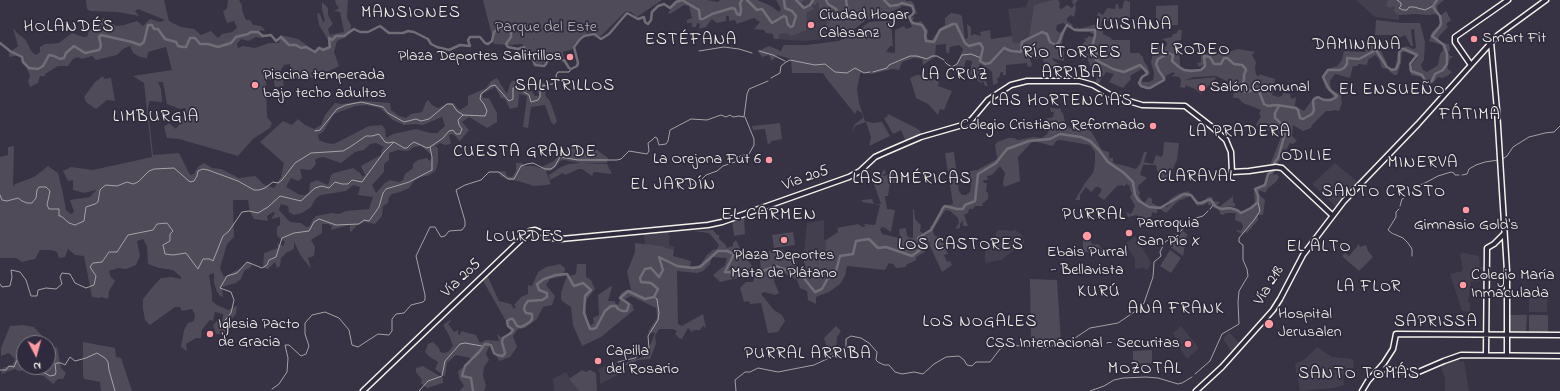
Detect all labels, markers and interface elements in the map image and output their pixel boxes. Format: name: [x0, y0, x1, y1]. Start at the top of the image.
district label: MANSIONES: [361, 4, 461, 24]
place label: Ciudad Hogar Calasanz: [819, 6, 909, 44]
district label: LUISIANA: [1096, 16, 1172, 36]
district label: HOLANDÉS: [24, 18, 114, 38]
park label: Parque del Este: [495, 18, 597, 38]
marker: Ciudad Hogar Calasanz: [806, 20, 816, 30]
place label: Smart Fit: [1482, 29, 1546, 49]
district label: ESTÉFANA: [645, 31, 737, 51]
marker: Smart Fit: [1469, 34, 1479, 44]
district label: DAMINANA: [1312, 36, 1402, 56]
district label: EL RODEO: [1149, 41, 1231, 61]
district label: RÍO TORRES ARRIBA: [1023, 44, 1121, 84]
place label: Plaza Deportes Salitrillos: [398, 47, 562, 67]
marker: Plaza Deportes Salitrillos: [565, 52, 575, 62]
place label: Piscina temperada bajo techo adultos: [263, 66, 386, 104]
district label: LA CRUZ: [921, 66, 989, 86]
district label: SALITRILLOS: [515, 77, 615, 97]
place label: Salón Comunal: [1210, 78, 1310, 98]
marker: Piscina temperada bajo techo adultos: [250, 80, 260, 90]
district label: EL ENSUEÑO: [1338, 81, 1446, 101]
marker: Salón Comunal: [1197, 83, 1207, 93]
district label: LAS HORTENCIAS: [991, 92, 1133, 112]
district label: FÁTIMA: [1439, 106, 1501, 126]
district label: LIMBURGIA: [113, 108, 199, 128]
place label: Colegio Cristiano Reformado: [960, 116, 1145, 136]
marker: Colegio Cristiano Reformado: [1148, 121, 1158, 131]
district label: LA PRADERA: [1189, 123, 1291, 143]
district label: CUESTA GRANDE: [453, 143, 597, 163]
district label: ODILIE: [1281, 147, 1333, 167]
place label: La Orejona Fut 6: [653, 150, 761, 170]
district label: MINERVA: [1388, 154, 1458, 174]
marker: La Orejona Fut 6: [764, 155, 774, 165]
street label: Vía 205: [780, 162, 832, 196]
district label: CLARAVAL: [1158, 168, 1236, 188]
district label: LAS AMÉRICAS: [852, 170, 972, 190]
district label: EL JARDÍN: [630, 176, 716, 196]
district label: SANTO CRISTO: [1322, 183, 1446, 203]
district label: EL CARMEN: [721, 205, 817, 227]
district label: PURRAL: [1062, 205, 1126, 227]
marker: Gimnasio Gold's: [1461, 205, 1471, 215]
place label: Parroquia San Pío X: [1137, 214, 1201, 252]
place label: Gimnasio Gold's: [1414, 216, 1518, 236]
district label: LOURDES: [486, 228, 564, 248]
marker: Parroquia San Pío X: [1124, 228, 1134, 238]
marker: Ebais Purral - Bellavista: [1081, 230, 1093, 242]
marker: Plaza Deportes Mata de Plátano: [779, 235, 789, 245]
district label: LOS CASTORES: [898, 236, 1024, 256]
district label: EL ALTO: [1286, 238, 1352, 258]
place label: Ebais Purral - Bellavista: [1047, 243, 1127, 281]
place label: Plaza Deportes Mata de Plátano: [731, 246, 837, 284]
street label: Vía 205: [438, 255, 486, 303]
street label: Vía 218: [1251, 263, 1289, 309]
place label: Colegio María Inmaculada: [1471, 266, 1555, 304]
district label: LA FLOR: [1337, 278, 1401, 298]
marker: Colegio María Inmaculada: [1458, 280, 1468, 290]
district label: KURÚ: [1077, 283, 1121, 303]
district label: ANA FRANK: [1128, 300, 1224, 320]
place label: Hospital Jerusalen: [1278, 305, 1342, 343]
district label: LOS NOGALES: [923, 313, 1037, 333]
district label: SAPRISSA: [1394, 313, 1478, 333]
place label: Iglesia Pacto de Gracia: [218, 315, 300, 353]
marker: Hospital Jerusalen: [1263, 318, 1275, 330]
marker: Iglesia Pacto de Gracia: [205, 329, 215, 339]
place label: CSS Internacional - Securitas: [986, 334, 1180, 354]
north arrow: [16, 335, 56, 375]
marker: CSS Internacional - Securitas: [1183, 339, 1193, 349]
place label: Capilla del Rosario: [606, 342, 679, 380]
district label: PURRAL ARRIBA: [744, 345, 872, 365]
marker: Capilla del Rosario: [593, 356, 603, 366]
text: N: [33, 358, 42, 374]
district label: MOZOTAL: [1108, 360, 1182, 380]
district label: SANTO TOMÁS: [1298, 365, 1420, 385]

